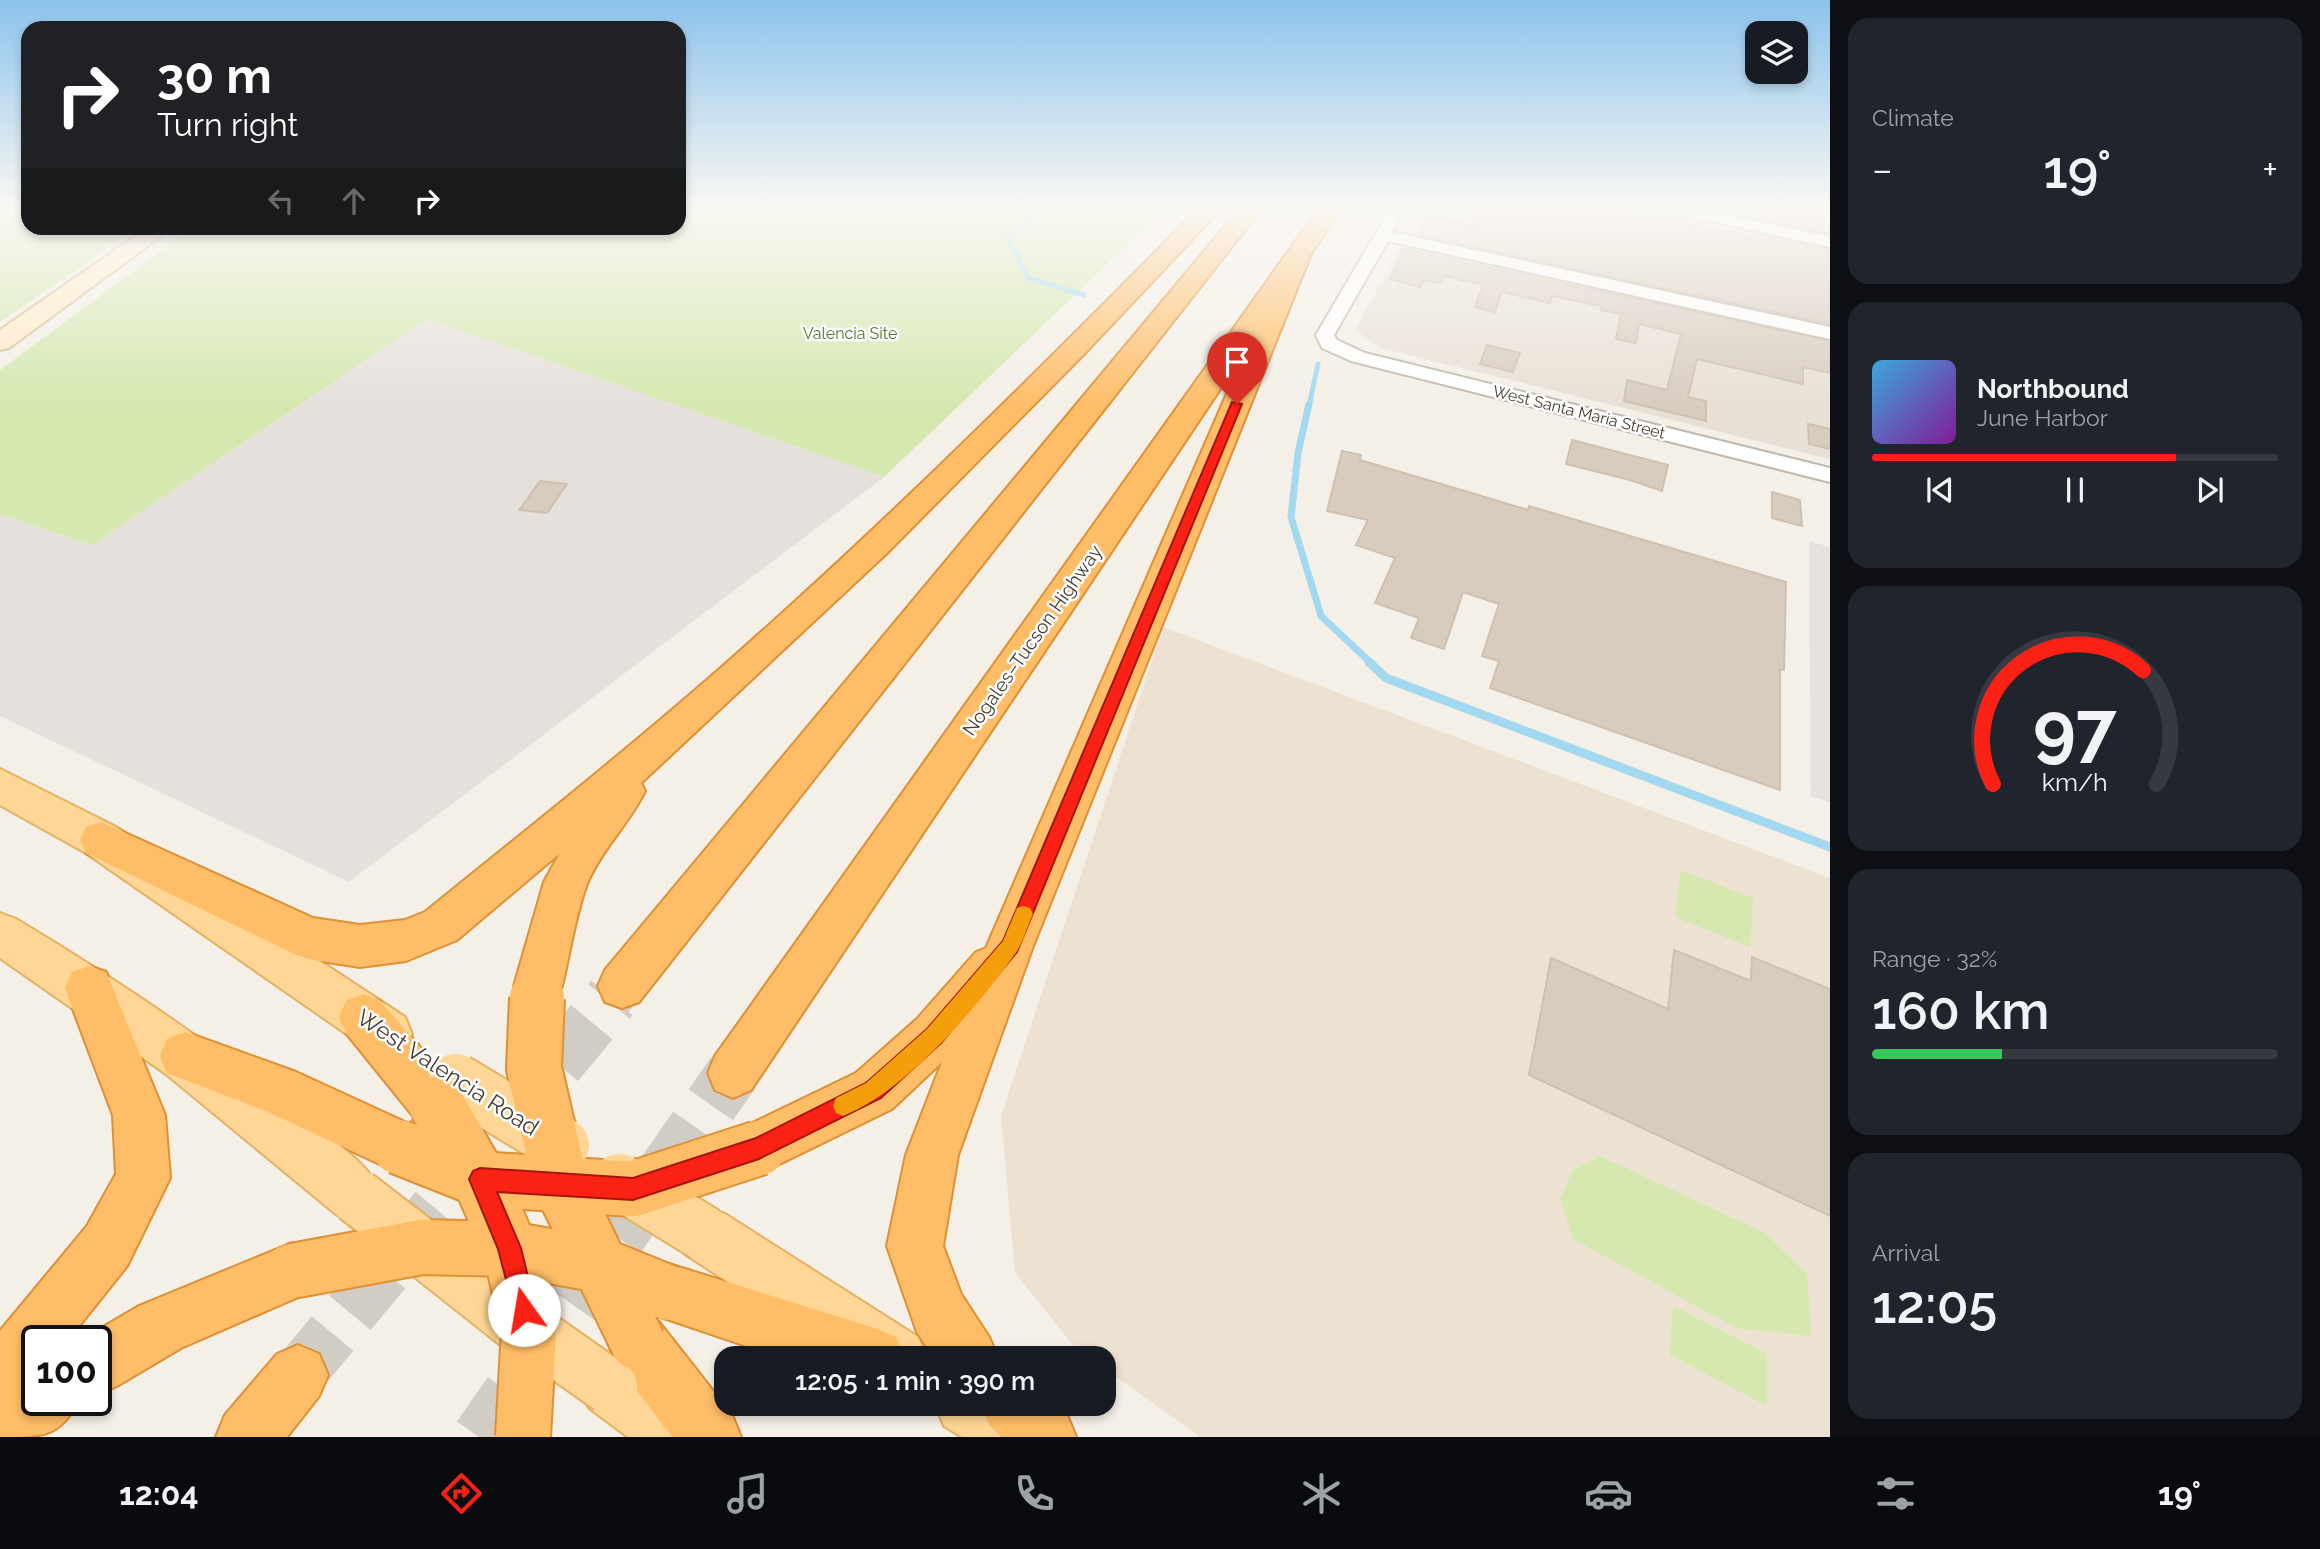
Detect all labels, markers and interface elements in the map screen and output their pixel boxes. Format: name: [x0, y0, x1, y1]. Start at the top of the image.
map controls: [1745, 21, 1808, 84]
button: layers: [1745, 21, 1808, 84]
text: 30 m: [157, 47, 272, 104]
icon: right: [42, 49, 133, 140]
text: Climate: [1872, 104, 1954, 131]
text: Turn right: [157, 106, 298, 143]
text: 19°: [2043, 139, 2111, 200]
text: −: [1872, 147, 1892, 192]
text: +: [2262, 147, 2278, 192]
icon: left: [262, 182, 300, 220]
icon: ahead: [335, 182, 373, 220]
icon: right: [408, 182, 446, 220]
park label: Valencia Site: [803, 324, 897, 343]
pin: [1207, 332, 1267, 404]
icon: arrive: [1218, 343, 1256, 381]
text: Northbound: [1977, 374, 2129, 404]
street label: West Santa Maria Street: [1491, 381, 1668, 443]
text: June Harbor: [1977, 404, 2108, 431]
icon: previous: [1921, 471, 1959, 509]
icon: pause: [2056, 471, 2094, 509]
icon: next: [2191, 471, 2229, 509]
street label: Nogales–Tucson Highway: [958, 541, 1106, 739]
text: 97: [2033, 687, 2117, 772]
text: km/h: [2042, 767, 2108, 797]
text: Range · 32%: [1872, 945, 1997, 972]
text: 160 km: [1872, 980, 2050, 1041]
street label: West Valencia Road: [352, 1003, 544, 1141]
text: Arrival: [1872, 1239, 1939, 1266]
position arrow: [487, 1273, 561, 1347]
text: 12:05: [1872, 1274, 1997, 1335]
speed limit sign: 100: [21, 1325, 112, 1416]
text: 12:05 · 1 min · 390 m: [795, 1366, 1035, 1396]
icon: directions: [437, 1469, 486, 1518]
icon: music: [723, 1469, 772, 1518]
icon: phone: [1010, 1469, 1059, 1518]
icon: climate: [1297, 1469, 1346, 1518]
icon: car: [1584, 1469, 1633, 1518]
icon: filters: [1871, 1469, 1920, 1518]
text: 12:04: [119, 1475, 199, 1512]
text: 19°: [2158, 1475, 2201, 1512]

